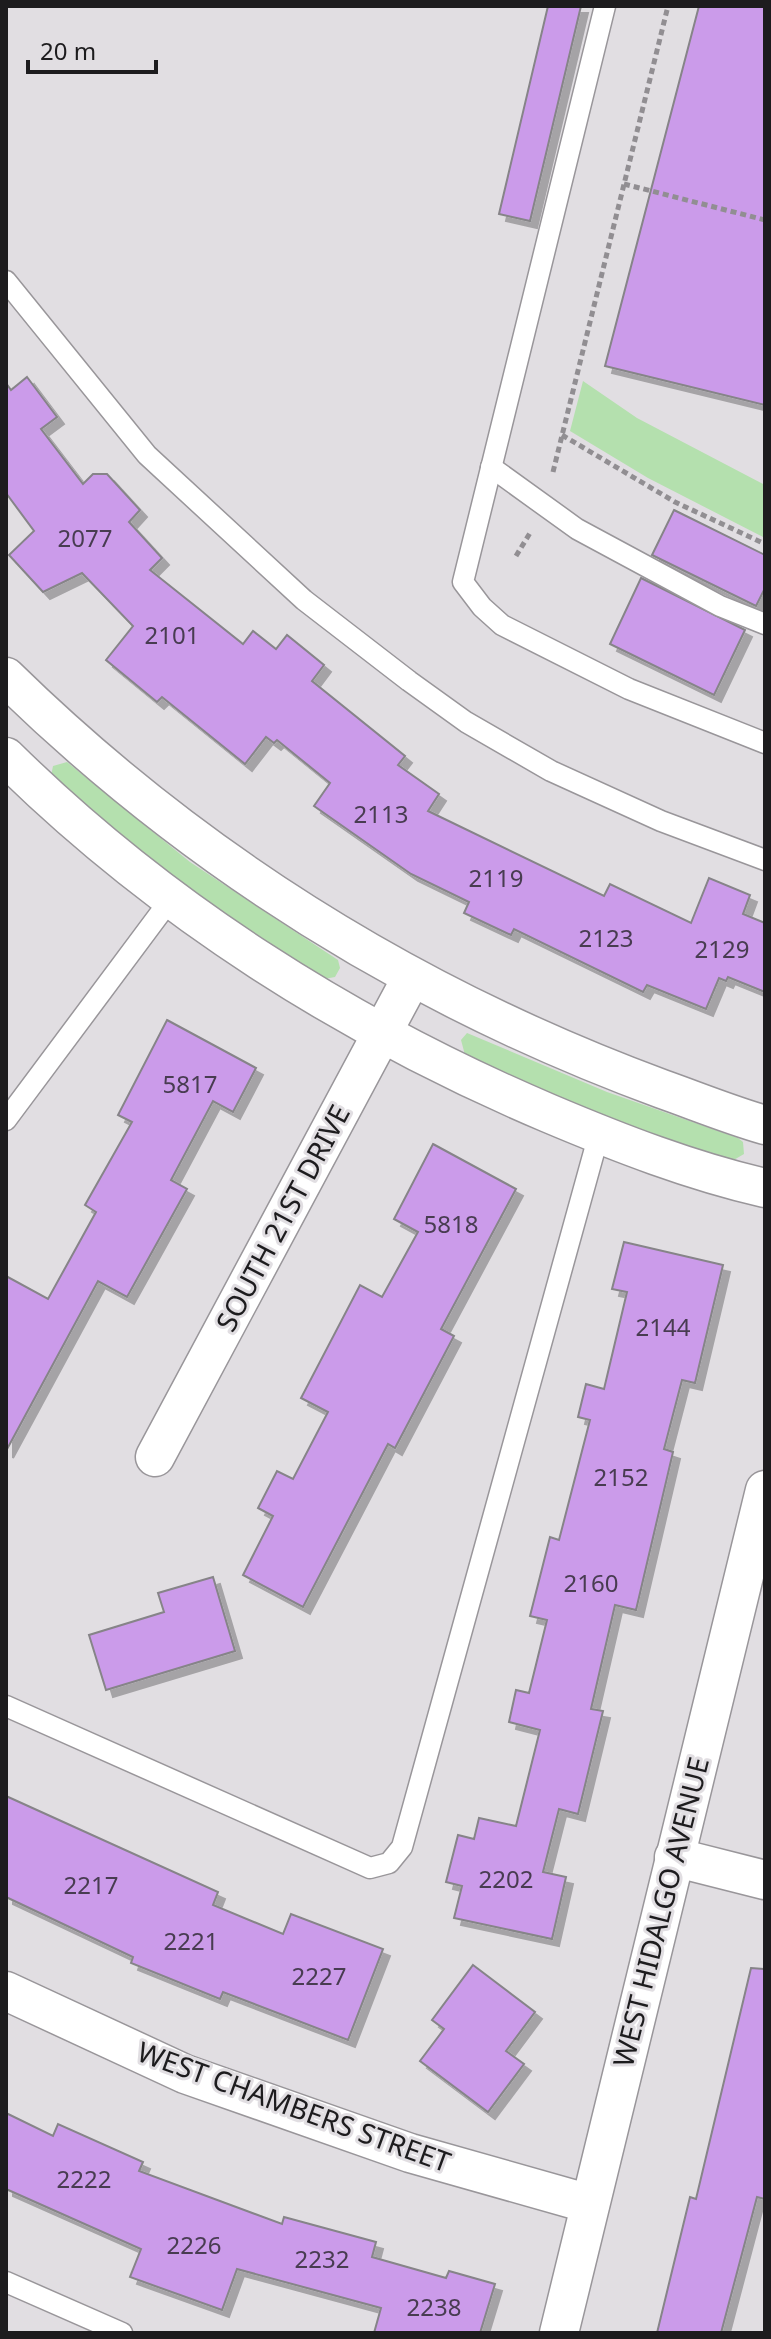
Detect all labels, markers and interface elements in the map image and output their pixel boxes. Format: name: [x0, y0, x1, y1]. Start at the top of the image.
scale bar: [28, 24, 156, 74]
text: 20 m: [40, 34, 96, 67]
house number: 2077: [58, 521, 112, 554]
house number: 2101: [145, 618, 199, 651]
house number: 2113: [354, 797, 408, 830]
house number: 2119: [469, 861, 523, 894]
house number: 2123: [579, 921, 633, 954]
house number: 2129: [695, 932, 749, 965]
house number: 5817: [163, 1067, 217, 1100]
street label: SOUTH 21ST DRIVE: [206, 1098, 358, 1337]
house number: 5818: [424, 1207, 478, 1240]
house number: 2144: [636, 1310, 691, 1343]
house number: 2152: [594, 1460, 648, 1493]
house number: 2160: [564, 1566, 618, 1599]
street label: WEST HIDALGO AVENUE: [603, 1753, 717, 2071]
house number: 2202: [479, 1862, 533, 1895]
house number: 2217: [64, 1868, 118, 1901]
house number: 2221: [164, 1924, 218, 1957]
house number: 2227: [292, 1959, 346, 1992]
street label: WEST CHAMBERS STREET: [133, 2032, 457, 2181]
house number: 2222: [57, 2162, 111, 2195]
house number: 2226: [167, 2228, 221, 2261]
house number: 2232: [295, 2242, 349, 2275]
house number: 2238: [407, 2290, 461, 2323]

